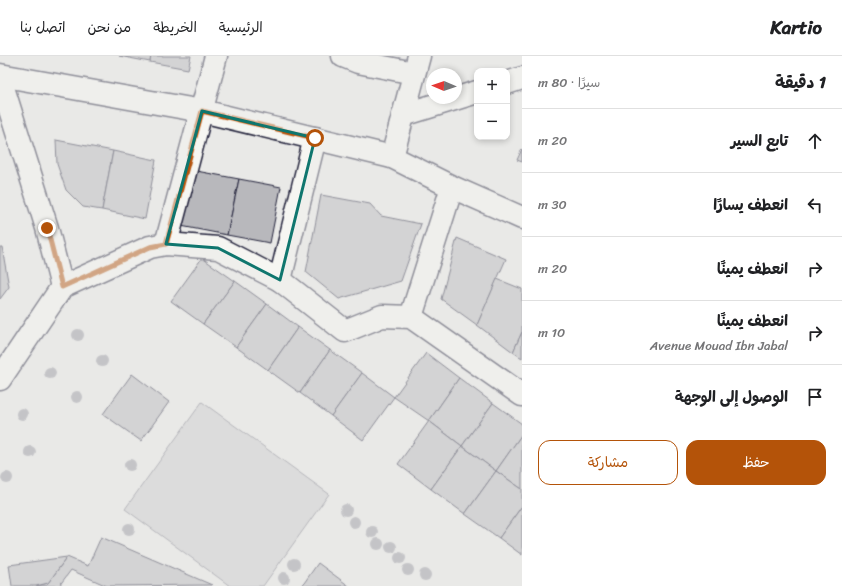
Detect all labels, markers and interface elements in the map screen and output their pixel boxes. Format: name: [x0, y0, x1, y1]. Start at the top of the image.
text: Kartio: [770, 11, 822, 44]
text: اتصل بنا: [20, 15, 66, 40]
text: من نحن: [88, 15, 131, 40]
text: الخريطة: [153, 15, 197, 40]
text: الرئيسية: [219, 15, 263, 40]
text: 1 دقيقة: [775, 67, 826, 97]
north arrow: [426, 68, 462, 104]
map controls: [474, 68, 510, 140]
button: +: [474, 68, 510, 104]
text: سيرًا · 80 m: [538, 71, 600, 94]
button: −: [474, 104, 510, 140]
text: تابع السير: [731, 128, 788, 154]
route start: [306, 129, 324, 147]
text: 20 m: [538, 129, 567, 152]
icon: ahead: [804, 130, 826, 152]
text: انعطف يسارًا: [713, 192, 788, 218]
text: 30 m: [538, 193, 567, 216]
icon: left: [804, 194, 826, 216]
route end: [38, 219, 56, 237]
text: انعطف يمينًا: [717, 256, 788, 282]
text: 20 m: [538, 257, 567, 280]
icon: right: [804, 258, 826, 280]
text: انعطف يمينًا: [717, 308, 788, 334]
text: 10 m: [538, 321, 565, 344]
icon: right: [804, 322, 826, 344]
text: Avenue Mouad Ibn Jabal: [650, 334, 788, 357]
text: الوصول إلى الوجهة: [675, 384, 788, 410]
icon: arrive: [804, 386, 826, 408]
button: مشاركة: [538, 440, 678, 485]
button: حفظ: [686, 440, 826, 485]

